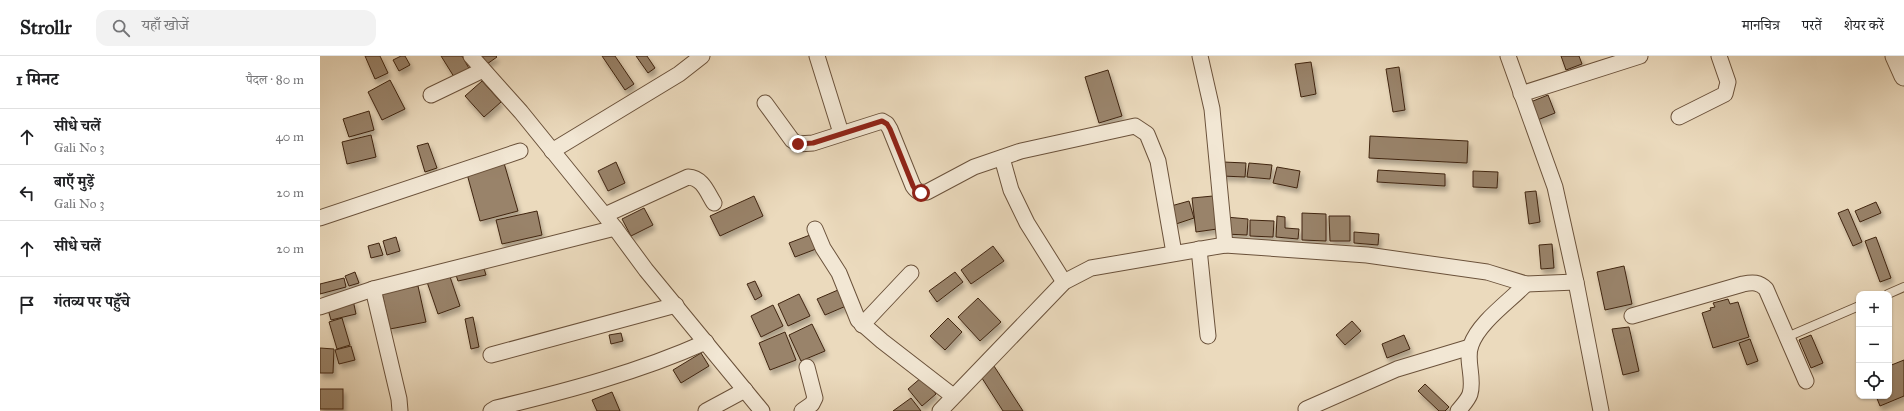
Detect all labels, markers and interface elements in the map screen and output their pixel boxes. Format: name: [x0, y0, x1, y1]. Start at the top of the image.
search box: [96, 10, 376, 46]
text: Strollr: [20, 16, 72, 39]
text: यहाँ खोजें: [142, 16, 189, 34]
icon: search: [110, 17, 132, 39]
text: मानचित्र: [1742, 17, 1780, 34]
text: परतें: [1802, 17, 1822, 34]
text: शेयर करें: [1844, 17, 1884, 34]
text: 1 मिनट: [16, 69, 59, 90]
text: पैदल · 80 m: [246, 72, 304, 88]
text: सीधे चलें: [54, 117, 101, 135]
icon: ahead: [16, 126, 38, 148]
text: 40 m: [275, 129, 304, 145]
route end: [789, 135, 807, 153]
text: Gali No 3: [54, 140, 104, 156]
text: बाएँ मुड़ें: [54, 173, 94, 191]
icon: left: [16, 182, 38, 204]
route start: [912, 184, 930, 202]
text: 20 m: [276, 185, 304, 201]
text: Gali No 3: [54, 196, 104, 212]
text: सीधे चलें: [54, 237, 101, 255]
icon: ahead: [16, 238, 38, 260]
text: 20 m: [276, 241, 304, 257]
map controls: [1856, 291, 1892, 399]
button: +: [1856, 291, 1892, 327]
text: गंतव्य पर पहुँचे: [54, 293, 130, 311]
icon: arrive: [16, 294, 38, 316]
button: −: [1856, 327, 1892, 363]
button: locate: [1856, 363, 1892, 399]

